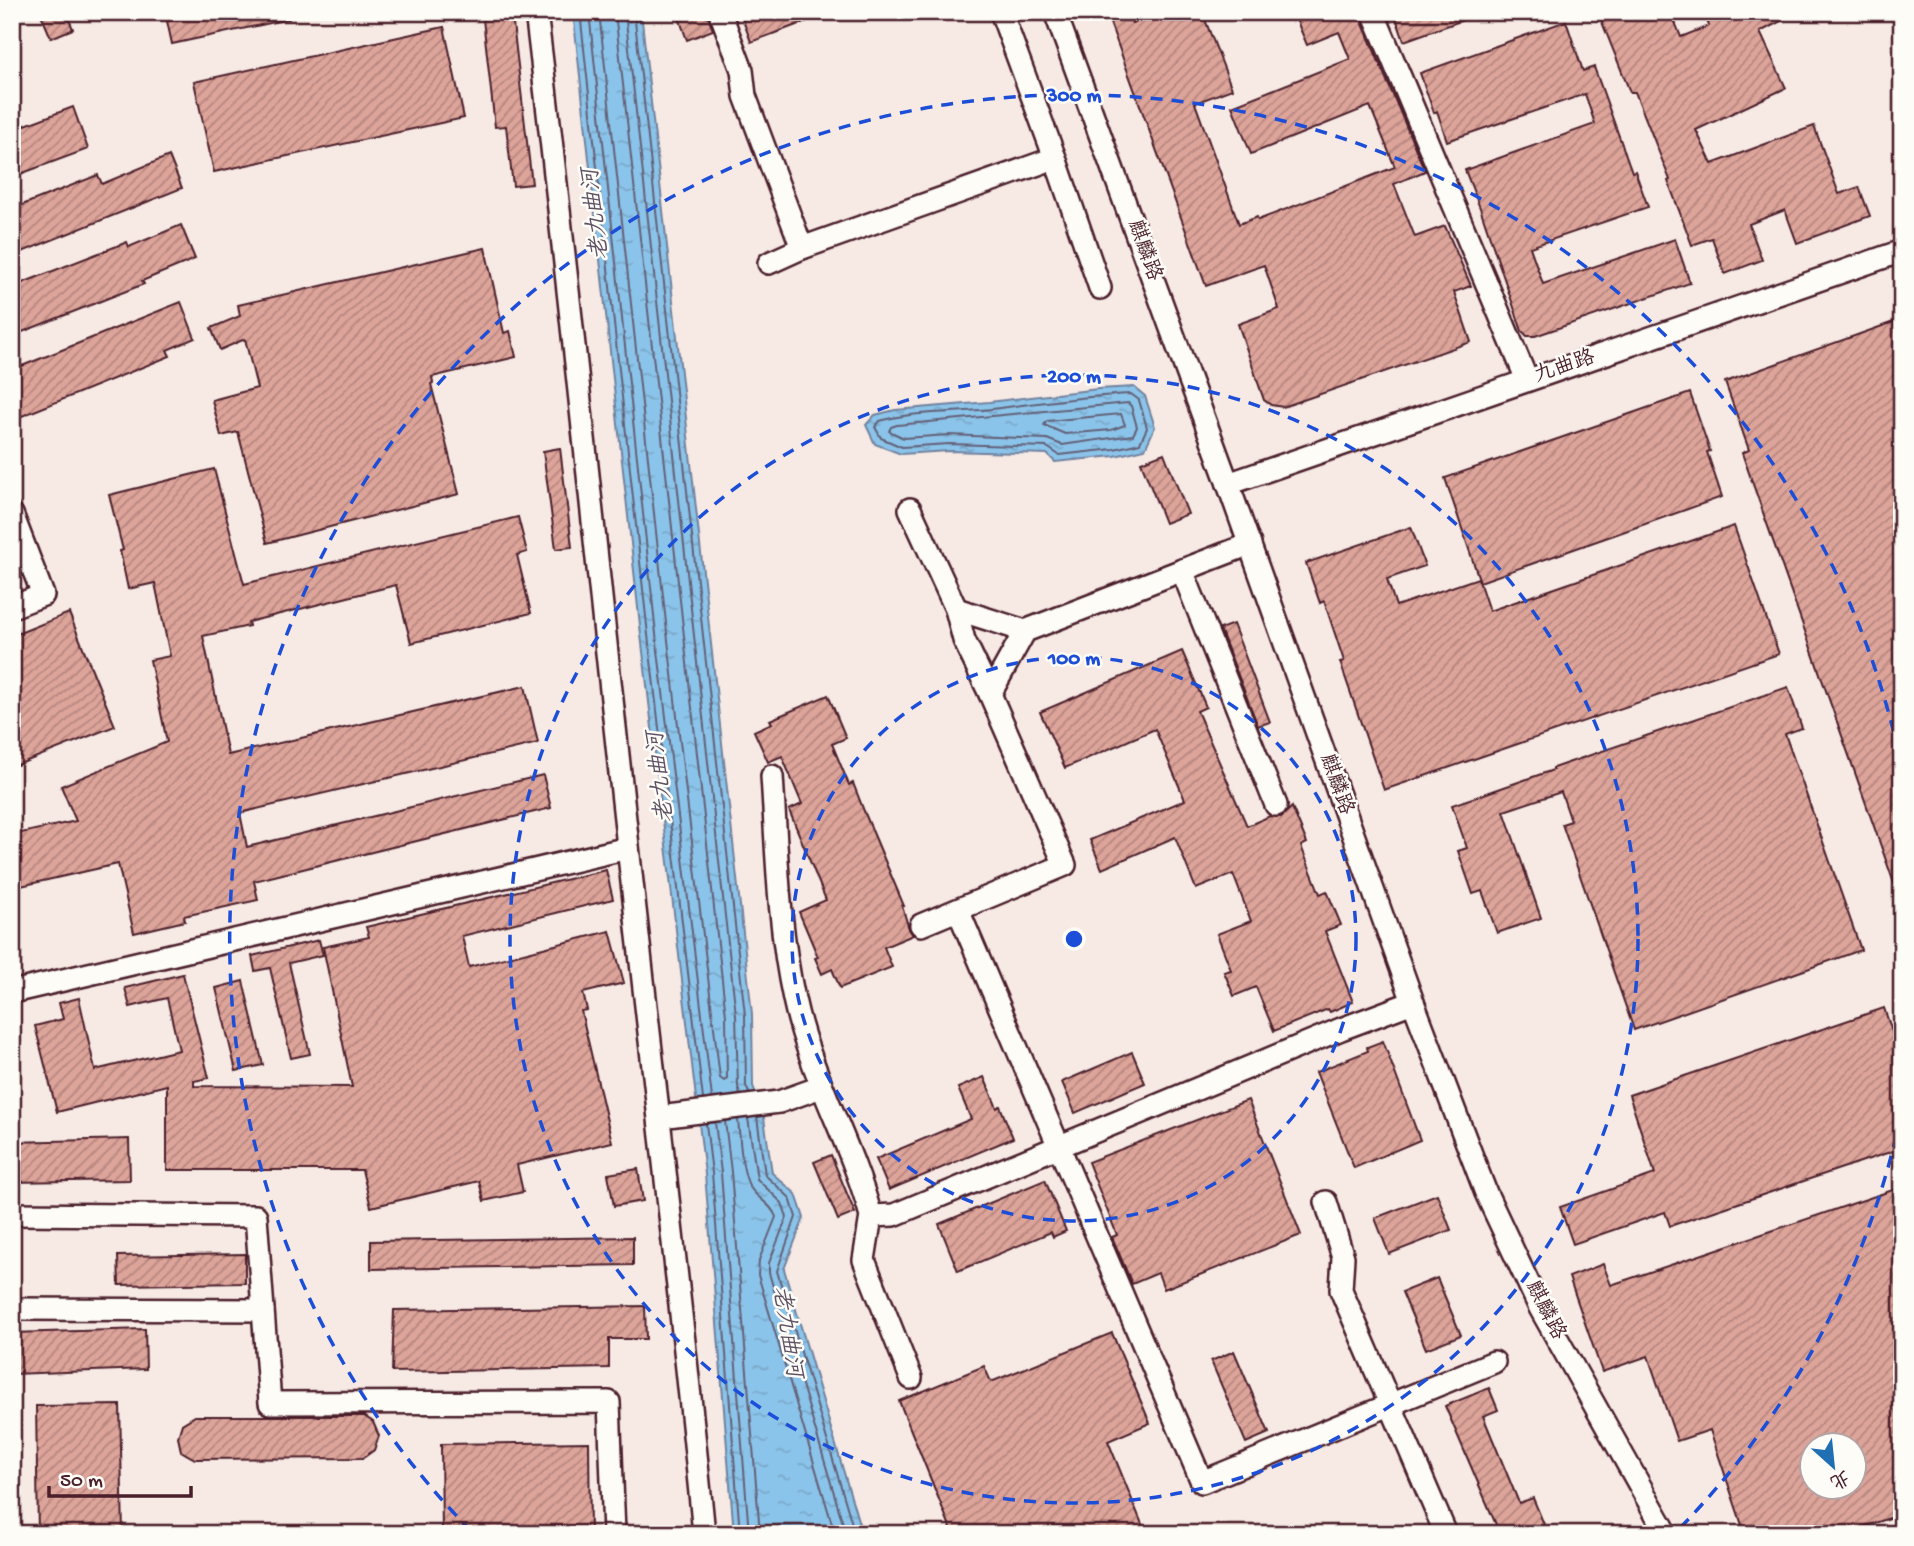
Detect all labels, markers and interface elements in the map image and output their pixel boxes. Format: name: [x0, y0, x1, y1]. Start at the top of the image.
text: 300 m: [1046, 85, 1101, 110]
water label: 老九曲河: [577, 163, 616, 261]
street label: 麒麟路: [1120, 216, 1167, 285]
street label: 九曲路: [1530, 344, 1599, 390]
text: 200 m: [1047, 366, 1101, 391]
text: 100 m: [1047, 648, 1100, 673]
water label: 老九曲河: [642, 726, 681, 824]
street label: 麒麟路: [1312, 750, 1359, 819]
centre of rings: [1062, 927, 1086, 951]
street label: 麒麟路: [1519, 1276, 1571, 1345]
water label: 老九曲河: [765, 1284, 808, 1383]
north arrow: [1798, 1430, 1868, 1500]
scale bar: [49, 1455, 191, 1499]
text: 北: [1825, 1463, 1853, 1493]
text: 50 m: [60, 1470, 103, 1495]

